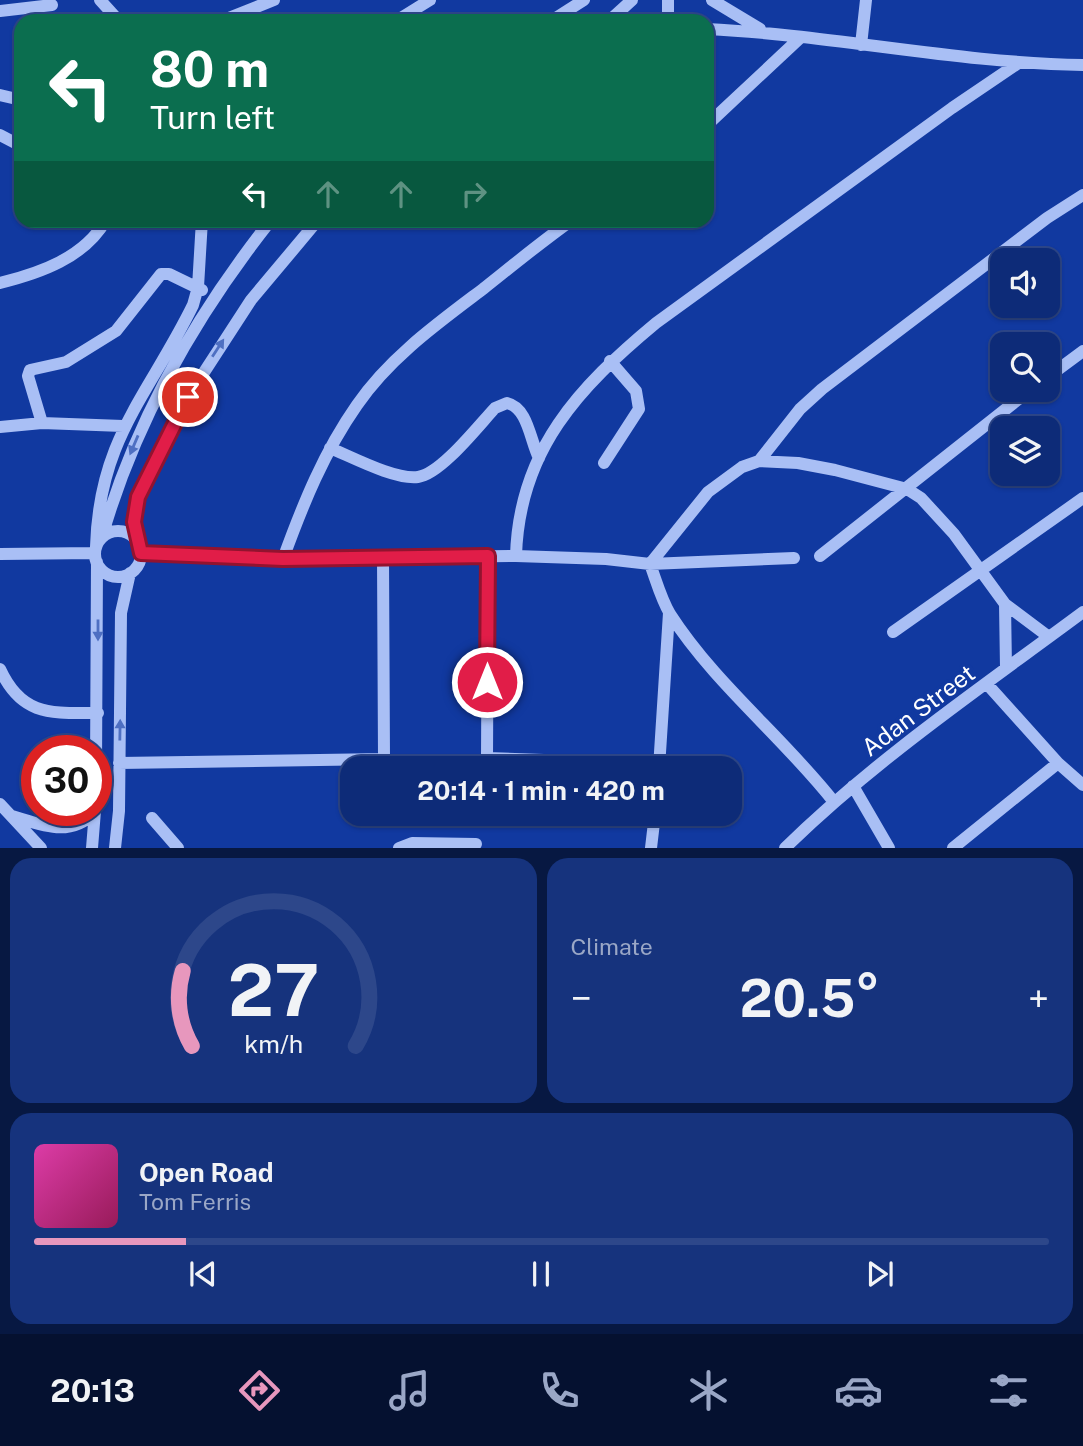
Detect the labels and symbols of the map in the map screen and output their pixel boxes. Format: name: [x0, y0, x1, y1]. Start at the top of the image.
one-way arrow: [212, 338, 225, 358]
pin: [158, 367, 218, 427]
one-way arrow: [128, 435, 139, 456]
one-way arrow: [92, 620, 104, 642]
position arrow: [450, 645, 524, 719]
street label: Adan Street: [856, 658, 980, 762]
one-way arrow: [114, 719, 125, 741]
speed limit sign: 30: [21, 735, 112, 826]

